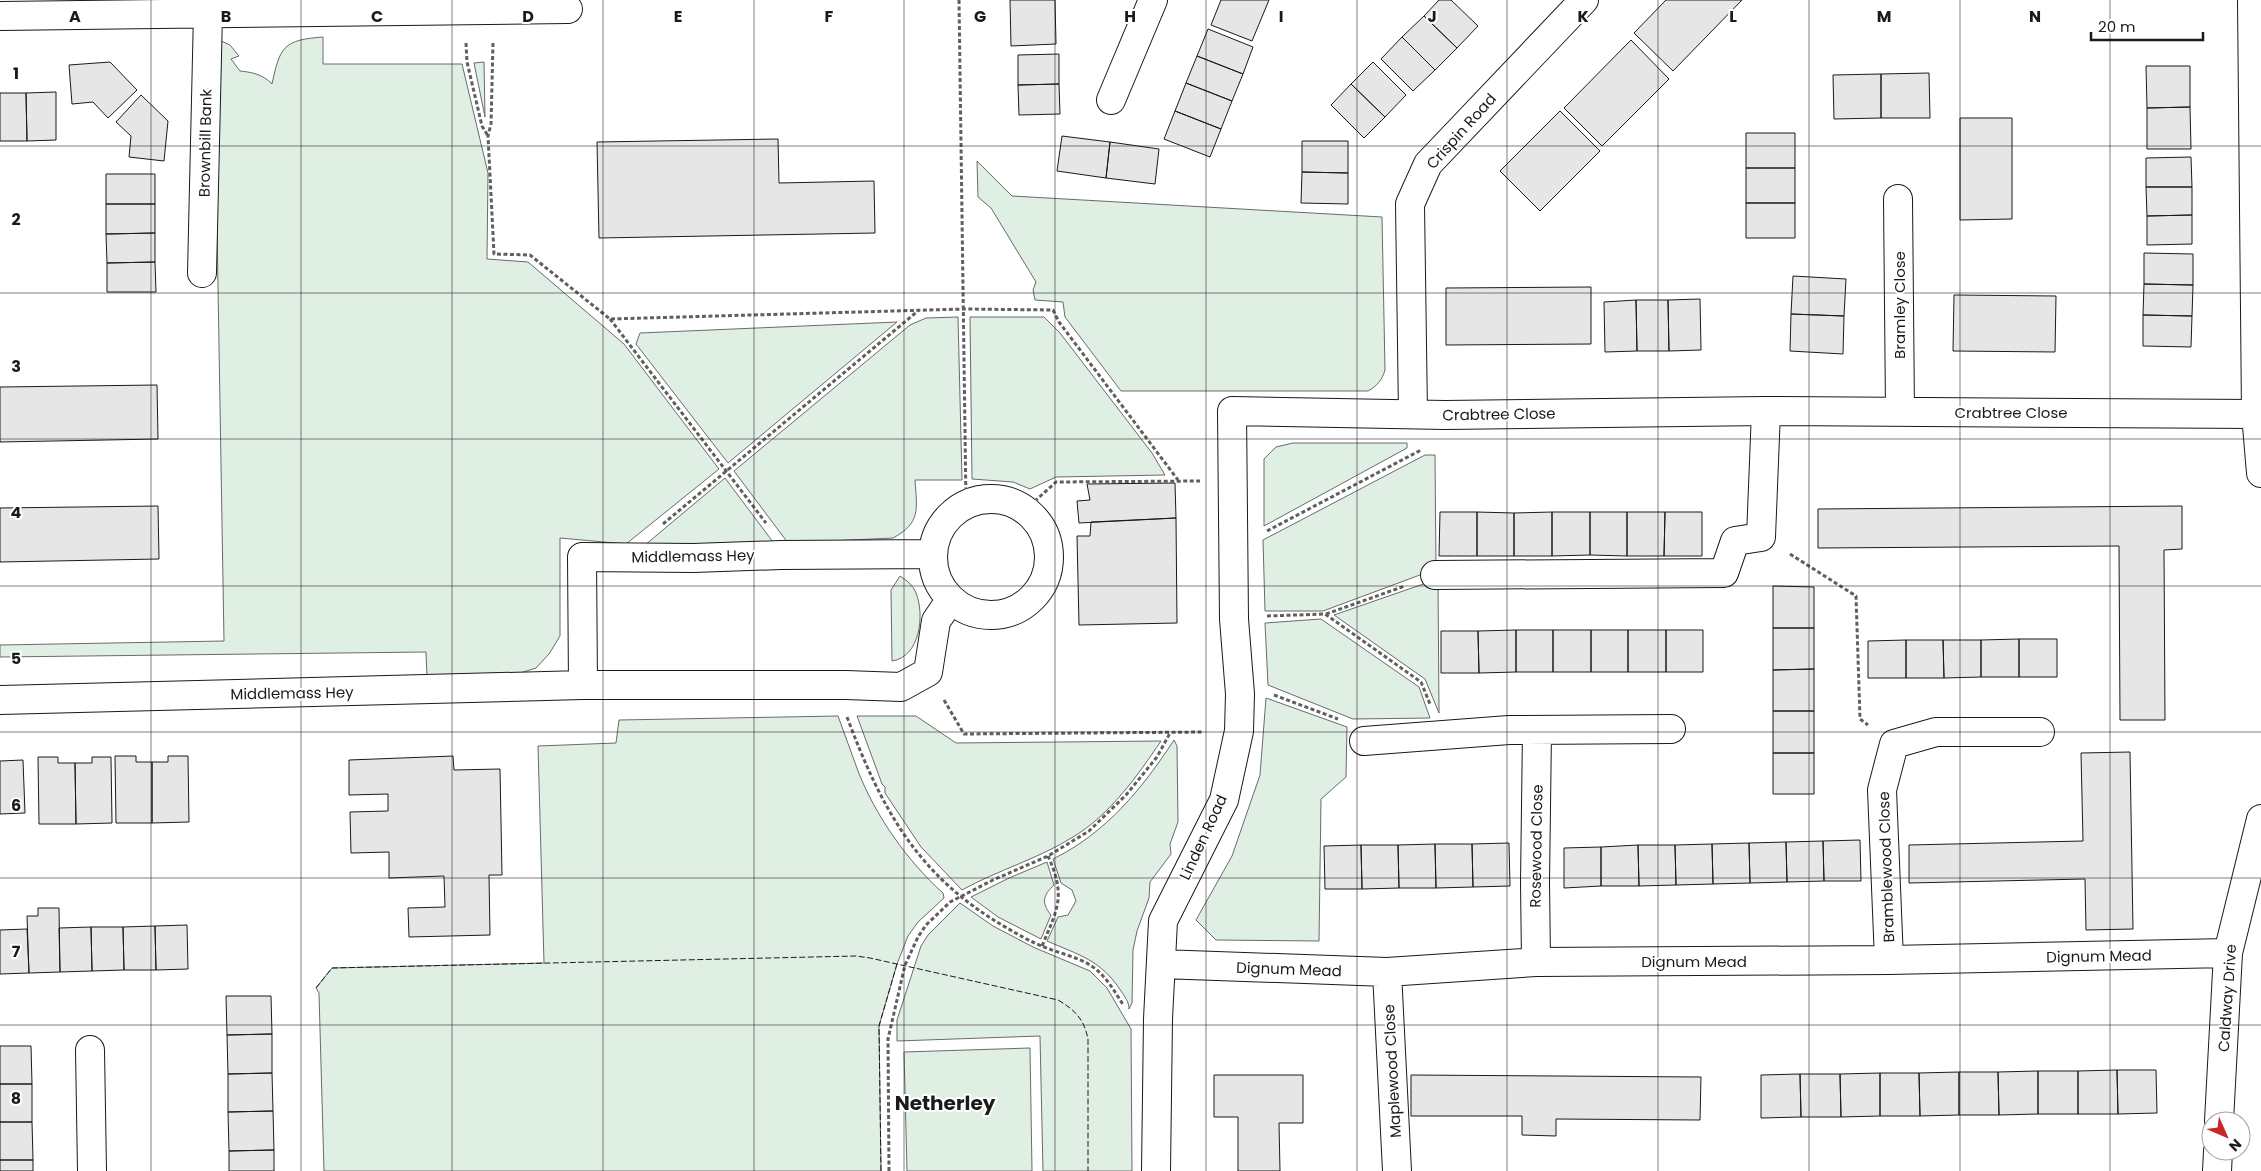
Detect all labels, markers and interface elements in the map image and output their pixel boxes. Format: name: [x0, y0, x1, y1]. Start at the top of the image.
text: A: [69, 5, 81, 28]
text: B: [221, 5, 231, 28]
text: C: [371, 5, 383, 28]
text: D: [522, 5, 534, 28]
text: E: [674, 5, 682, 28]
text: F: [825, 5, 834, 28]
text: G: [974, 5, 986, 28]
text: H: [1124, 5, 1136, 28]
text: I: [1279, 5, 1283, 28]
text: J: [1427, 5, 1437, 28]
text: K: [1577, 5, 1589, 28]
text: L: [1729, 5, 1737, 28]
text: M: [1877, 5, 1891, 28]
text: N: [2029, 5, 2041, 28]
scale bar: [2091, 10, 2204, 42]
text: 20 m: [2098, 16, 2136, 37]
text: 1: [13, 62, 19, 85]
street label: Brownbill Bank: [194, 88, 216, 197]
street label: Crispin Road: [1421, 89, 1501, 173]
text: 2: [11, 208, 21, 231]
street label: Bramley Close: [1889, 251, 1910, 359]
text: 3: [11, 355, 21, 378]
street label: Crabtree Close: [1954, 402, 2068, 423]
street label: Crabtree Close: [1442, 403, 1556, 425]
text: 4: [11, 501, 22, 524]
street label: Middlemass Hey: [631, 544, 755, 568]
text: 5: [11, 647, 21, 670]
street label: Middlemass Hey: [230, 681, 354, 705]
street label: Rosewood Close: [1524, 784, 1548, 908]
street label: Linden Road: [1174, 791, 1232, 883]
street label: Bramblewood Close: [1873, 791, 1899, 943]
text: 6: [11, 794, 21, 817]
text: 7: [12, 940, 21, 963]
street label: Caldway Drive: [2213, 943, 2241, 1053]
street label: Dignum Mead: [2046, 945, 2152, 967]
street label: Dignum Mead: [1641, 951, 1747, 972]
street label: Dignum Mead: [1236, 957, 1342, 981]
street label: Maplewood Close: [1378, 1004, 1406, 1138]
text: 8: [11, 1087, 21, 1110]
district label: Netherley: [895, 1089, 996, 1117]
north arrow: [2201, 1111, 2251, 1161]
text: N: [2224, 1134, 2246, 1156]

